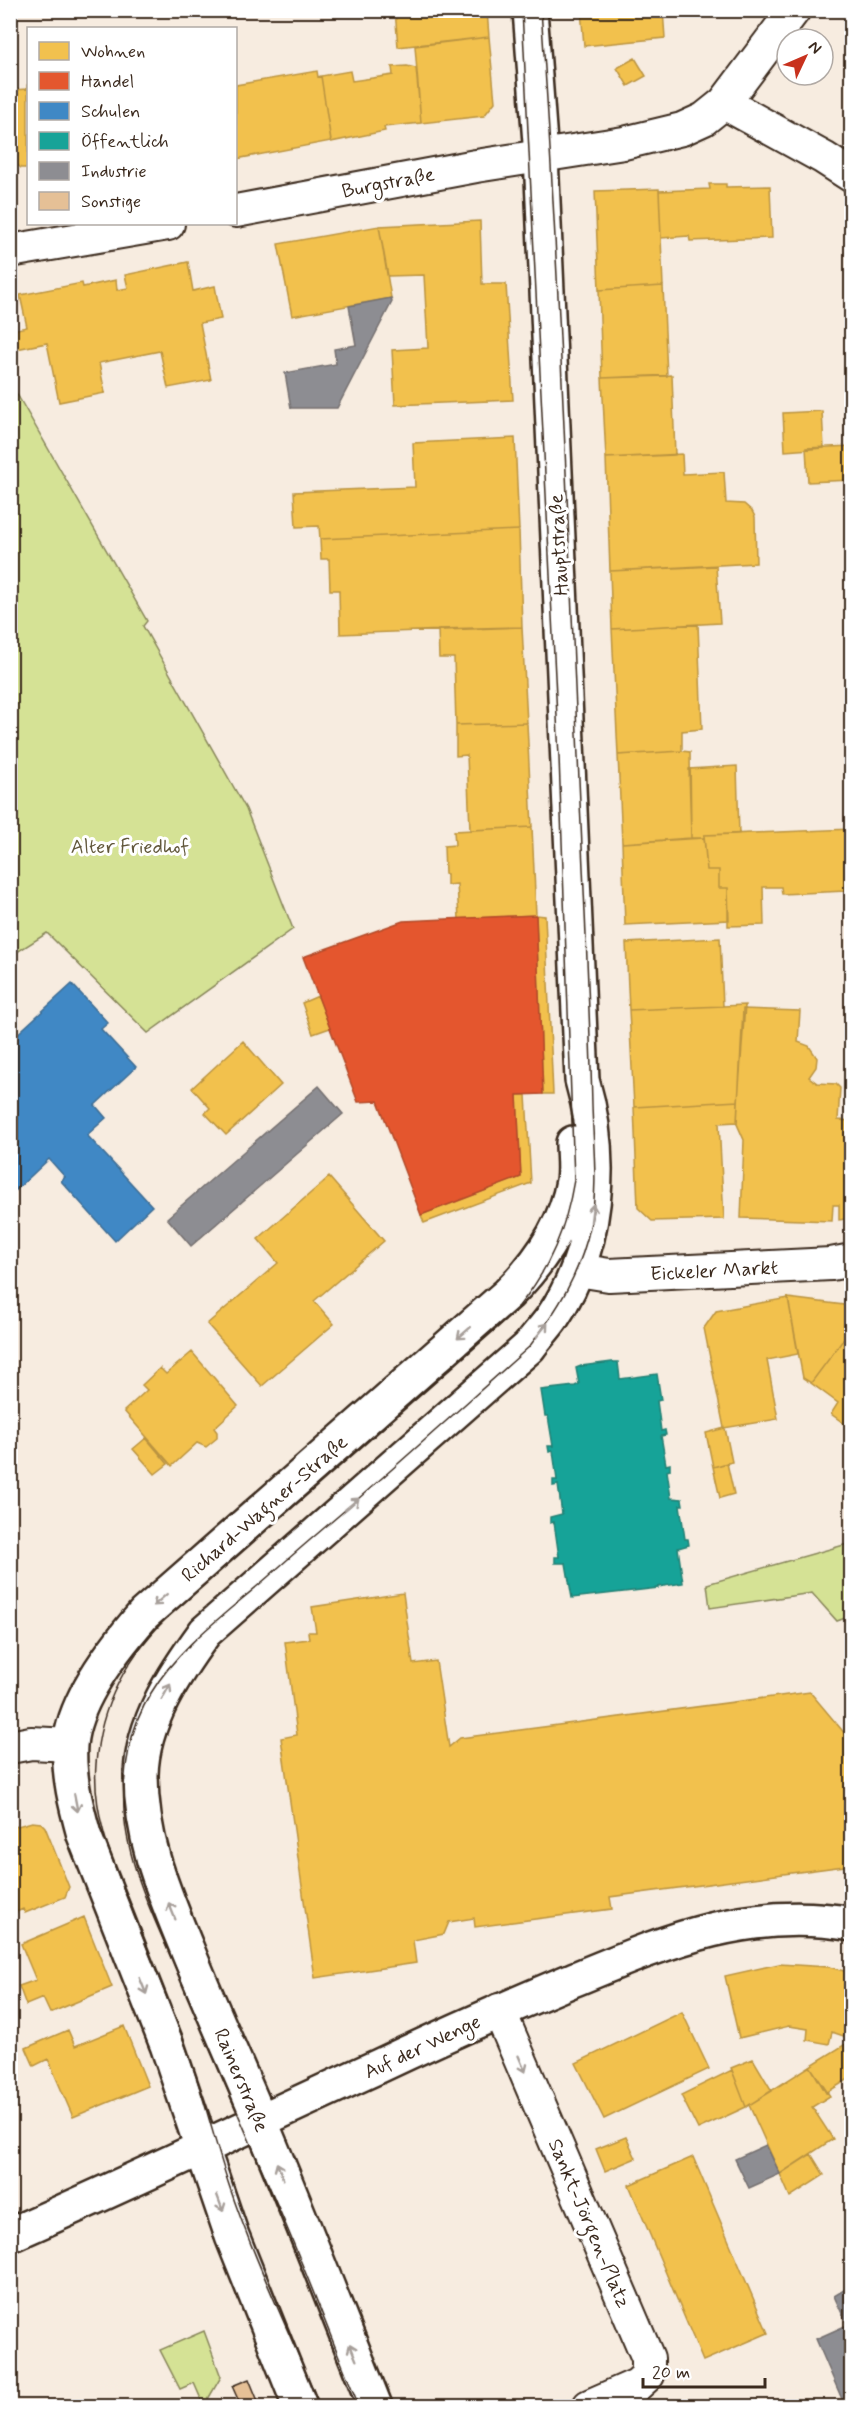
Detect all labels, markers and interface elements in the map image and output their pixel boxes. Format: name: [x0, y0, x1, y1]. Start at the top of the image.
legend: [27, 27, 237, 225]
north arrow: [775, 27, 835, 87]
text: N: [803, 36, 826, 59]
text: Wohnen: [81, 40, 145, 64]
text: Handel: [81, 70, 134, 94]
text: Schulen: [81, 100, 140, 124]
text: Öffentlich: [81, 130, 169, 154]
text: Industrie: [81, 160, 147, 184]
street label: Burgstraße: [340, 161, 437, 207]
text: Sonstige: [81, 190, 141, 214]
street label: Hauptstraße: [543, 493, 576, 596]
park label: Alter Friedhof: [71, 834, 189, 861]
one-way arrow: [587, 1204, 598, 1224]
street label: Eickeler Markt: [649, 1255, 779, 1288]
one-way arrow: [536, 1322, 549, 1338]
one-way arrow: [457, 1326, 472, 1340]
street label: Richard-Wagner-Straße: [176, 1429, 355, 1590]
one-way arrow: [344, 1497, 360, 1510]
one-way arrow: [153, 1593, 168, 1607]
one-way arrow: [161, 1684, 173, 1701]
one-way arrow: [71, 1793, 82, 1812]
one-way arrow: [166, 1903, 177, 1921]
one-way arrow: [138, 1976, 149, 1994]
street label: Auf der Wenge: [360, 2009, 486, 2087]
street label: Rainerstraße: [207, 2025, 275, 2137]
one-way arrow: [518, 2055, 529, 2073]
street label: Sankt-Jörgen-Platz: [539, 2135, 637, 2313]
one-way arrow: [274, 2163, 285, 2181]
one-way arrow: [215, 2193, 226, 2212]
one-way arrow: [347, 2343, 358, 2362]
scale bar: [643, 2351, 764, 2389]
text: 20 m: [652, 2361, 690, 2385]

